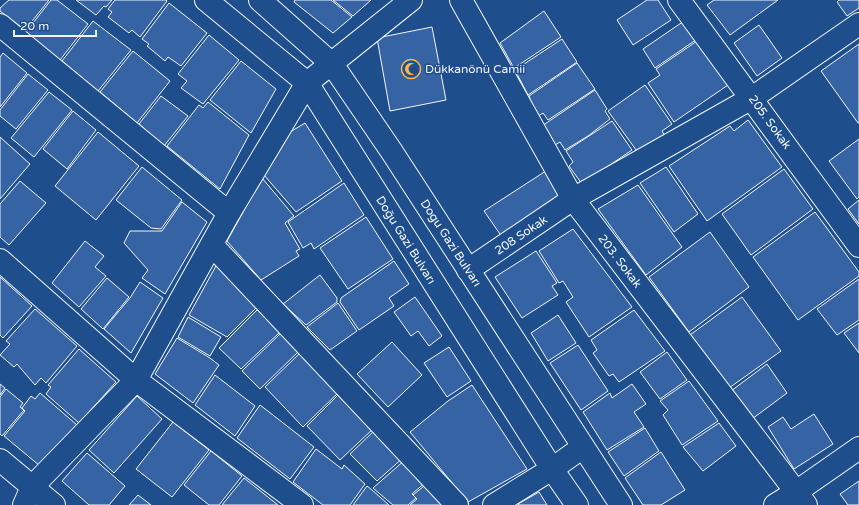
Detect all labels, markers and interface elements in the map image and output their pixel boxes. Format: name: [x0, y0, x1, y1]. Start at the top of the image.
scale bar: [14, 12, 96, 38]
text: 20 m: [20, 19, 49, 33]
mosque icon: Dükkanönü Camii: [400, 58, 422, 80]
place label: Dükkanönü Camii: [425, 62, 525, 76]
street label: 205. Sokak: [746, 92, 794, 152]
street label: Doğu Gazi Bulvarı: [373, 193, 439, 287]
street label: Dogu Gazi Bulvarı: [418, 197, 484, 289]
street label: 208 Sokak: [492, 212, 550, 258]
street label: 203. Sokak: [595, 232, 645, 291]

